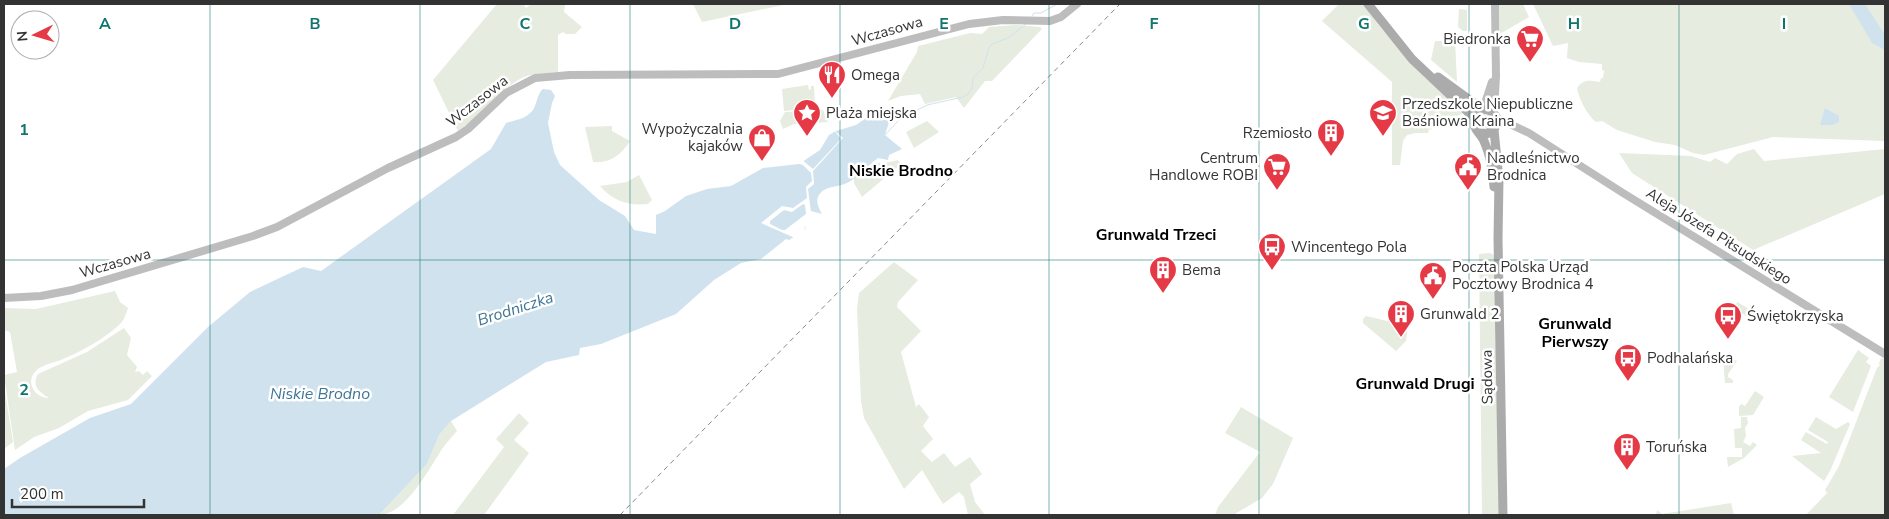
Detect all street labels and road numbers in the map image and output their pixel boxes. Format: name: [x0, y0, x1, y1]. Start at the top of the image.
street label: Wczasowa: [849, 11, 925, 51]
street label: Wczasowa: [442, 71, 512, 131]
street label: Aleja Józefa Piłsudskiego: [1642, 183, 1796, 289]
street label: Wczasowa: [77, 243, 153, 283]
street label: Sądowa: [1477, 350, 1497, 404]

